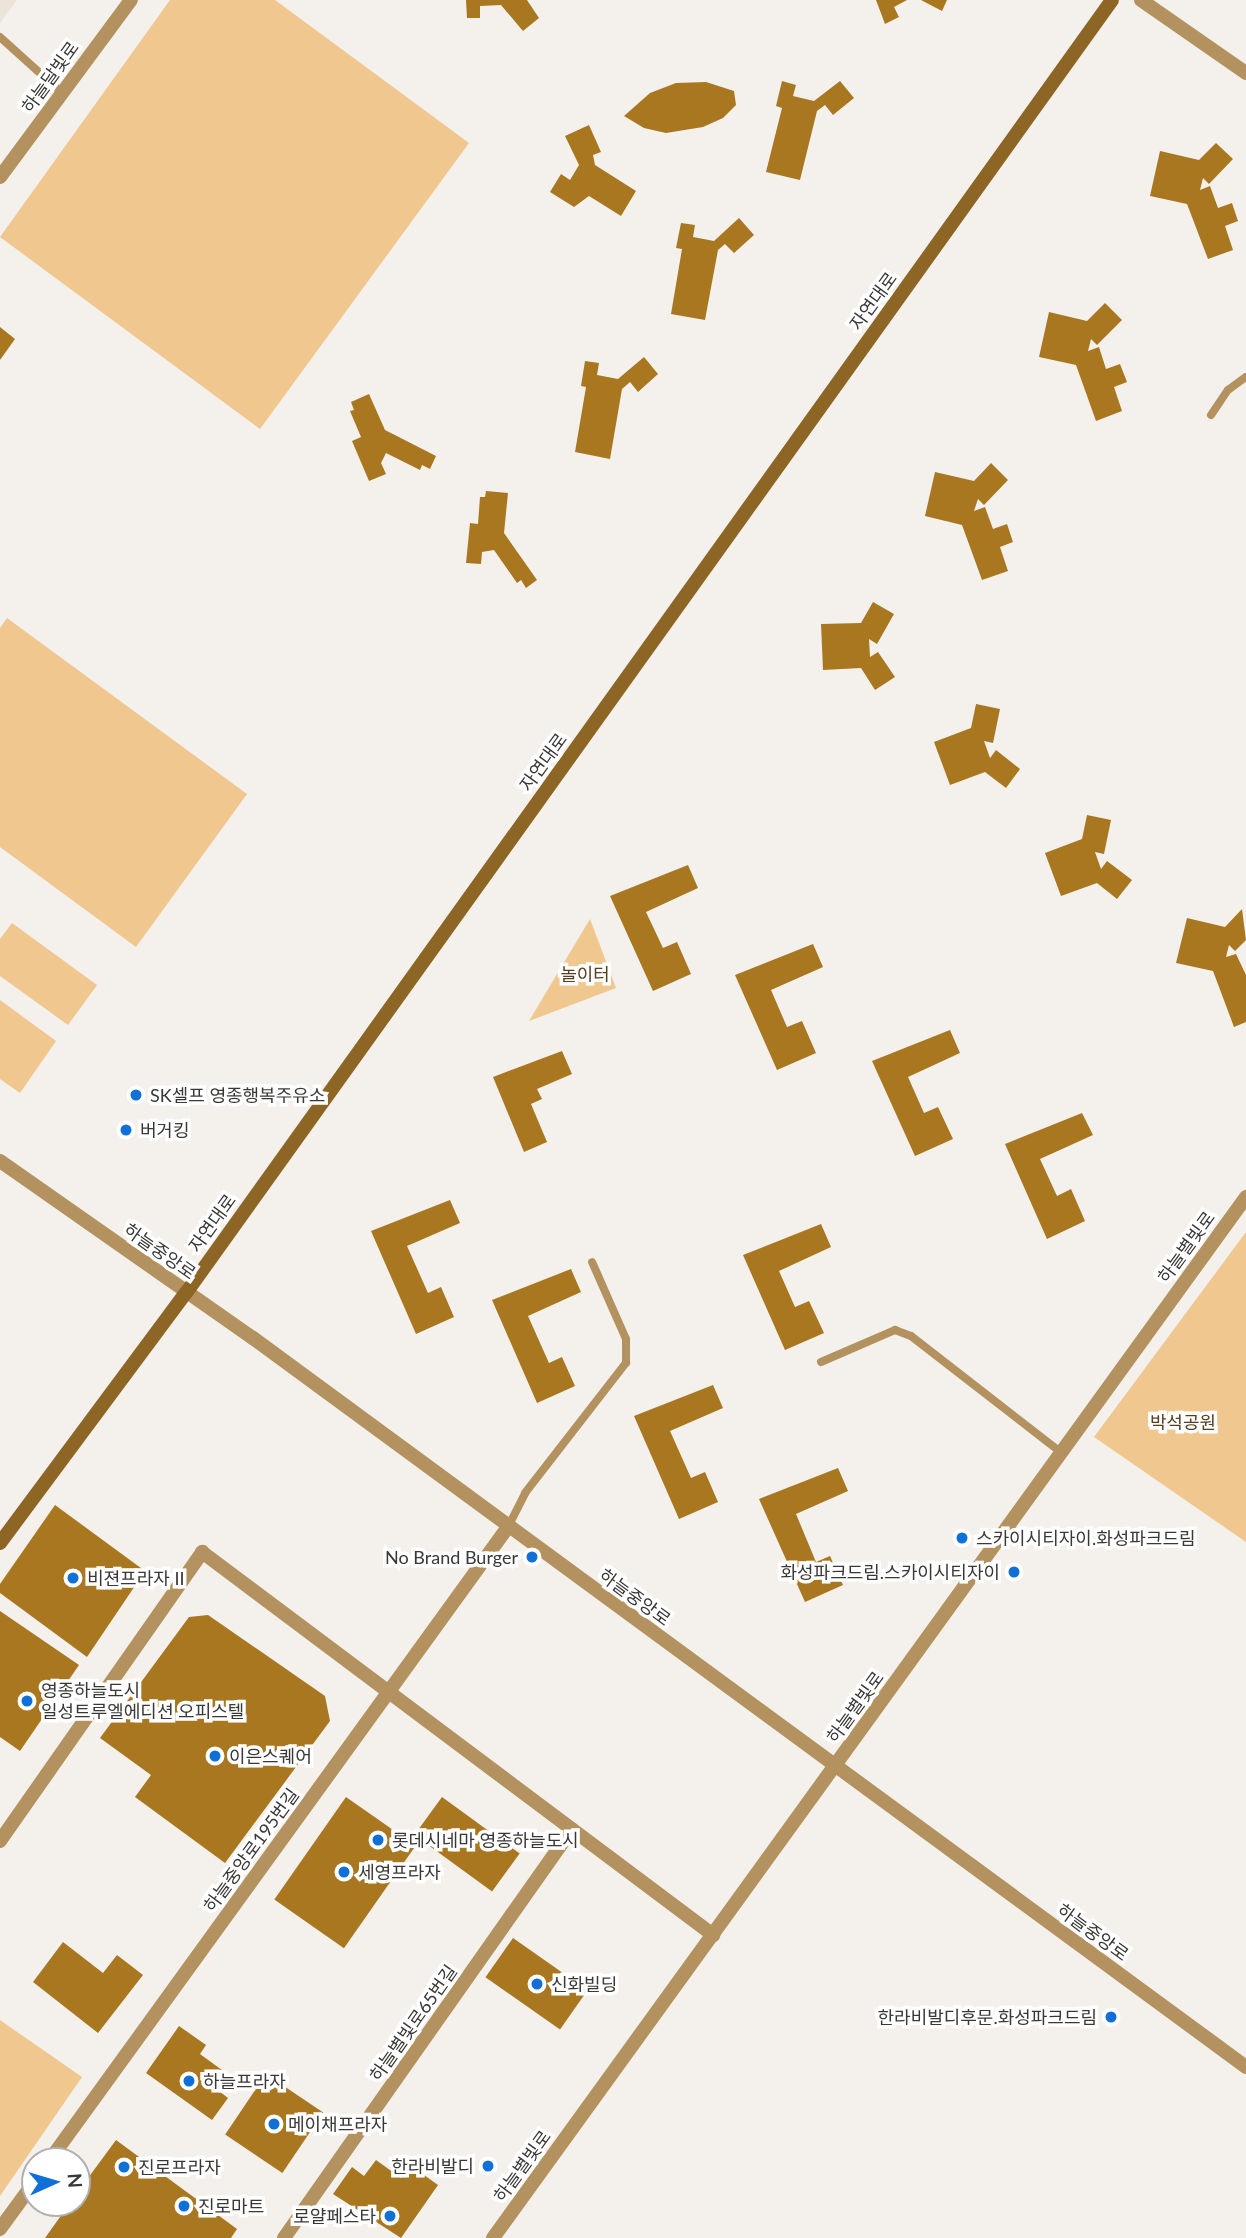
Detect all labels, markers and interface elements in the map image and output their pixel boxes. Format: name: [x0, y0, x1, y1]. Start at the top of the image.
street label: 하늘달빛로: [17, 37, 83, 117]
street label: 자연대로: [845, 268, 901, 334]
street label: 자연대로: [515, 729, 571, 795]
park label: 놀이터: [560, 963, 610, 985]
place label: SK셀프 영종행복주유소: [150, 1084, 325, 1106]
marker: SK셀프 영종행복주유소: [128, 1087, 144, 1103]
place label: 버거킹: [140, 1119, 190, 1141]
marker: 버거킹: [118, 1122, 134, 1138]
street label: 자연대로: [184, 1190, 240, 1256]
street label: 하늘별빛로: [1153, 1207, 1219, 1287]
street label: 하늘중앙로: [120, 1218, 200, 1284]
park label: 박석공원: [1150, 1411, 1216, 1433]
place label: 스카이시티자이.화성파크드림: [976, 1527, 1196, 1549]
marker: 스카이시티자이.화성파크드림: [954, 1530, 970, 1546]
place label: No Brand Burger: [385, 1546, 518, 1568]
marker: No Brand Burger: [524, 1549, 540, 1565]
place label: 화성파크드림.스카이시티자이: [780, 1561, 1000, 1583]
street label: 하늘중앙로: [595, 1564, 675, 1630]
marker: 화성파크드림.스카이시티자이: [1006, 1564, 1022, 1580]
place label: 비젼프라자 II: [87, 1567, 184, 1589]
marker: 비젼프라자 II: [65, 1570, 81, 1586]
street label: 하늘별빛로: [822, 1667, 888, 1747]
place label: 영종하늘도시 일성트루엘에디션 오피스텔: [41, 1680, 244, 1722]
marker: 영종하늘도시 일성트루엘에디션 오피스텔: [19, 1693, 35, 1709]
place label: 이은스퀘어: [229, 1745, 312, 1767]
marker: 이은스퀘어: [207, 1748, 223, 1764]
street label: 하늘중앙로195번길: [199, 1784, 303, 1916]
place label: 롯데시네마 영종하늘도시: [392, 1829, 579, 1851]
marker: 롯데시네마 영종하늘도시: [370, 1832, 386, 1848]
place label: 세영프라자: [358, 1861, 441, 1883]
marker: 세영프라자: [336, 1864, 352, 1880]
street label: 하늘중앙로: [1053, 1899, 1133, 1965]
street label: 하늘별빛로65번길: [365, 1961, 461, 2085]
place label: 신화빌딩: [551, 1973, 617, 1995]
marker: 신화빌딩: [529, 1976, 545, 1992]
place label: 한라비발디후문.화성파크드림: [877, 2006, 1097, 2028]
marker: 한라비발디후문.화성파크드림: [1103, 2009, 1119, 2025]
place label: 하늘프라자: [203, 2070, 286, 2092]
marker: 하늘프라자: [181, 2073, 197, 2089]
place label: 메이채프라자: [288, 2113, 387, 2135]
marker: 메이채프라자: [266, 2116, 282, 2132]
street label: 하늘별빛로: [489, 2126, 555, 2206]
north arrow: [21, 2147, 91, 2217]
place label: 한라비발디: [391, 2155, 474, 2177]
place label: 진로프라자: [138, 2156, 221, 2178]
marker: 한라비발디: [480, 2158, 496, 2174]
marker: 진로프라자: [116, 2159, 132, 2175]
text: N: [63, 2173, 87, 2189]
place label: 진로마트: [198, 2195, 264, 2217]
marker: 진로마트: [176, 2198, 192, 2214]
place label: 로얄페스타: [293, 2205, 376, 2227]
marker: 로얄페스타: [382, 2208, 398, 2224]

